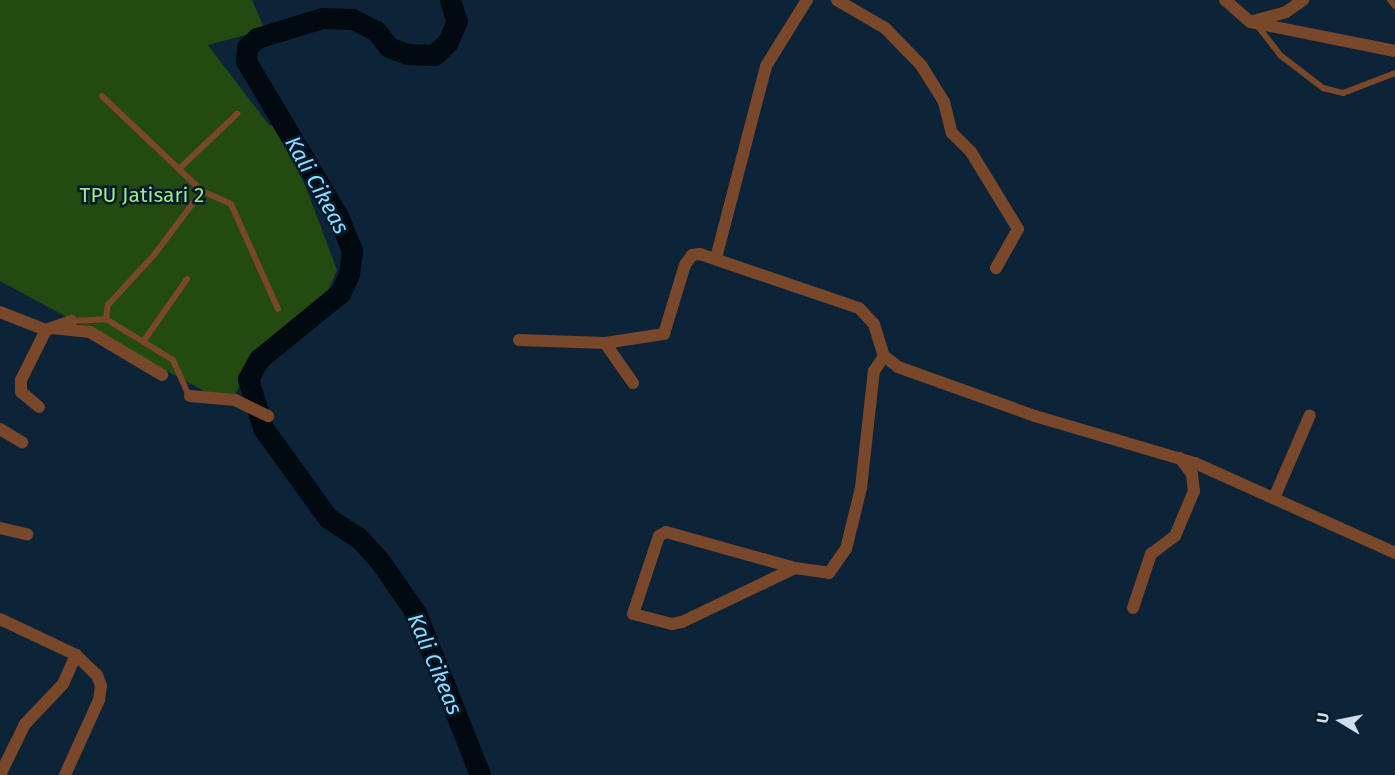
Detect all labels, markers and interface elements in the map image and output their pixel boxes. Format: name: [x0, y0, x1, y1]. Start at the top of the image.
water label: Kali Cikeas: [279, 132, 355, 238]
park label: TPU Jatisari 2: [80, 182, 204, 208]
water label: Kali Cikeas: [402, 609, 468, 719]
north arrow: [1311, 691, 1371, 751]
text: U: [1313, 711, 1333, 725]

